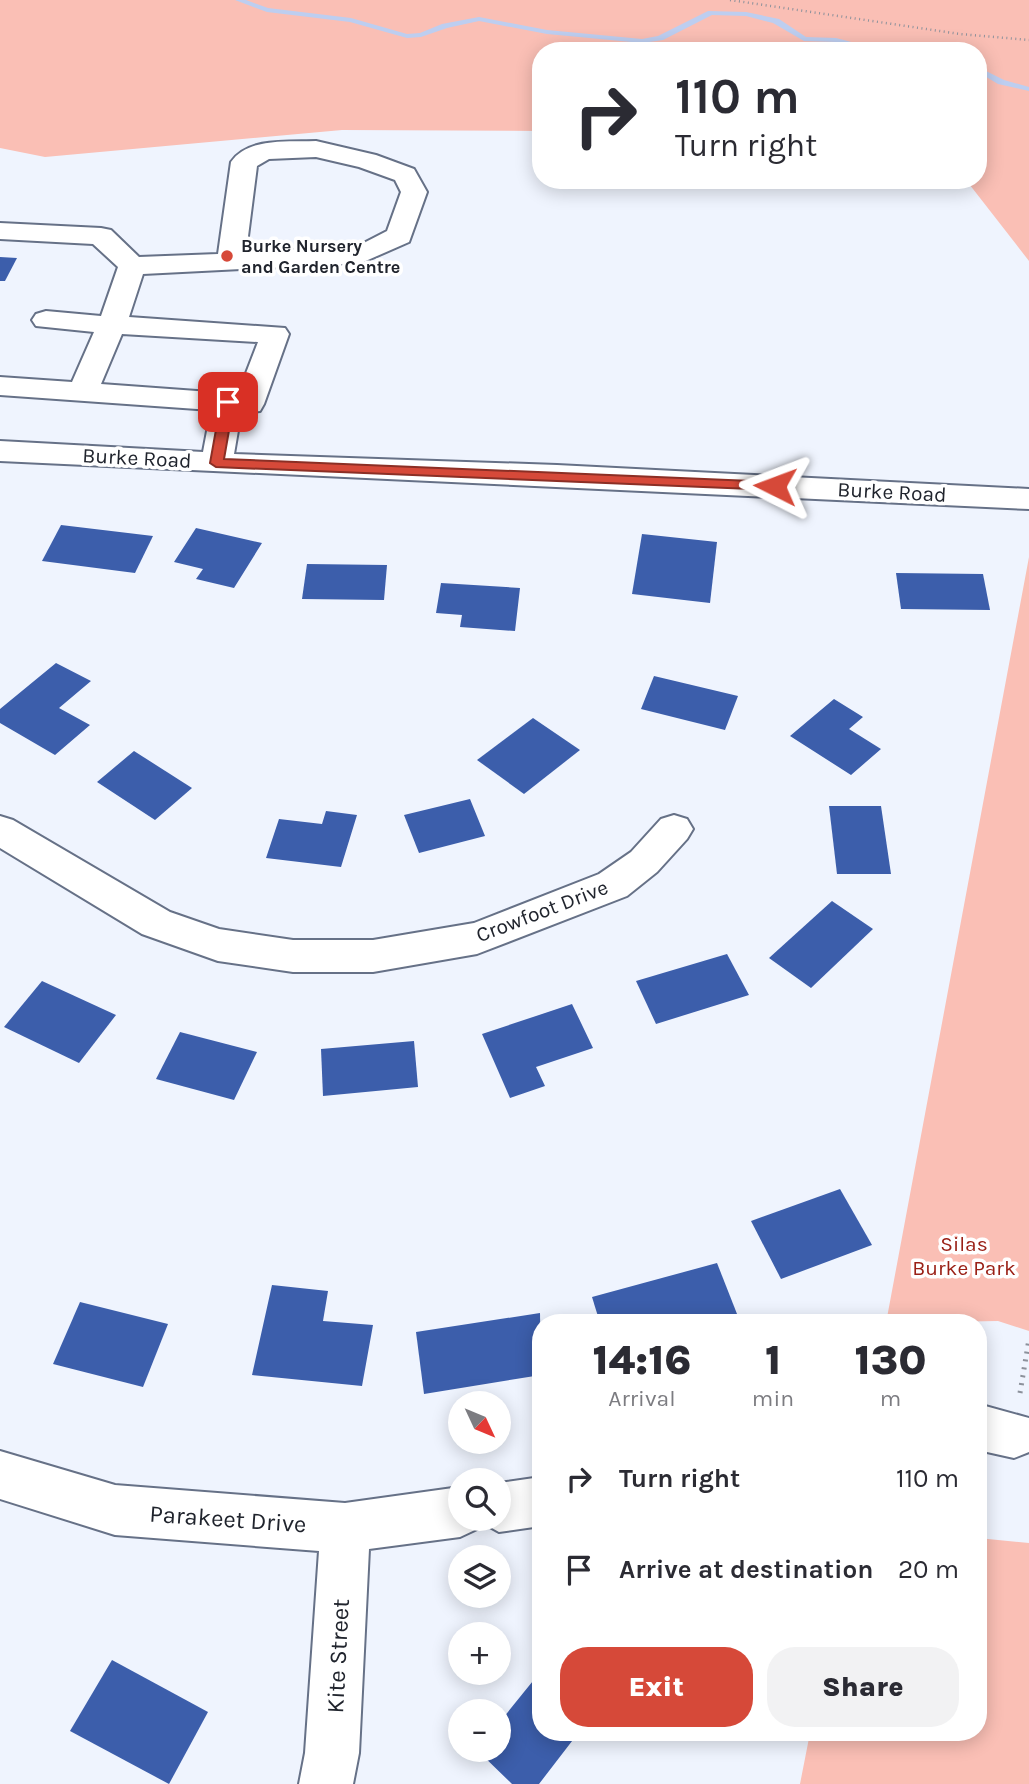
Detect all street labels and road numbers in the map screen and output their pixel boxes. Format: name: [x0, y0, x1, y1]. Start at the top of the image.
street label: Burke Road: [82, 443, 192, 473]
street label: Burke Road: [837, 477, 947, 507]
street label: Crowfoot Drive: [473, 875, 611, 947]
street label: Parakeet Drive: [149, 1500, 307, 1538]
street label: Kite Street: [321, 1598, 355, 1714]

